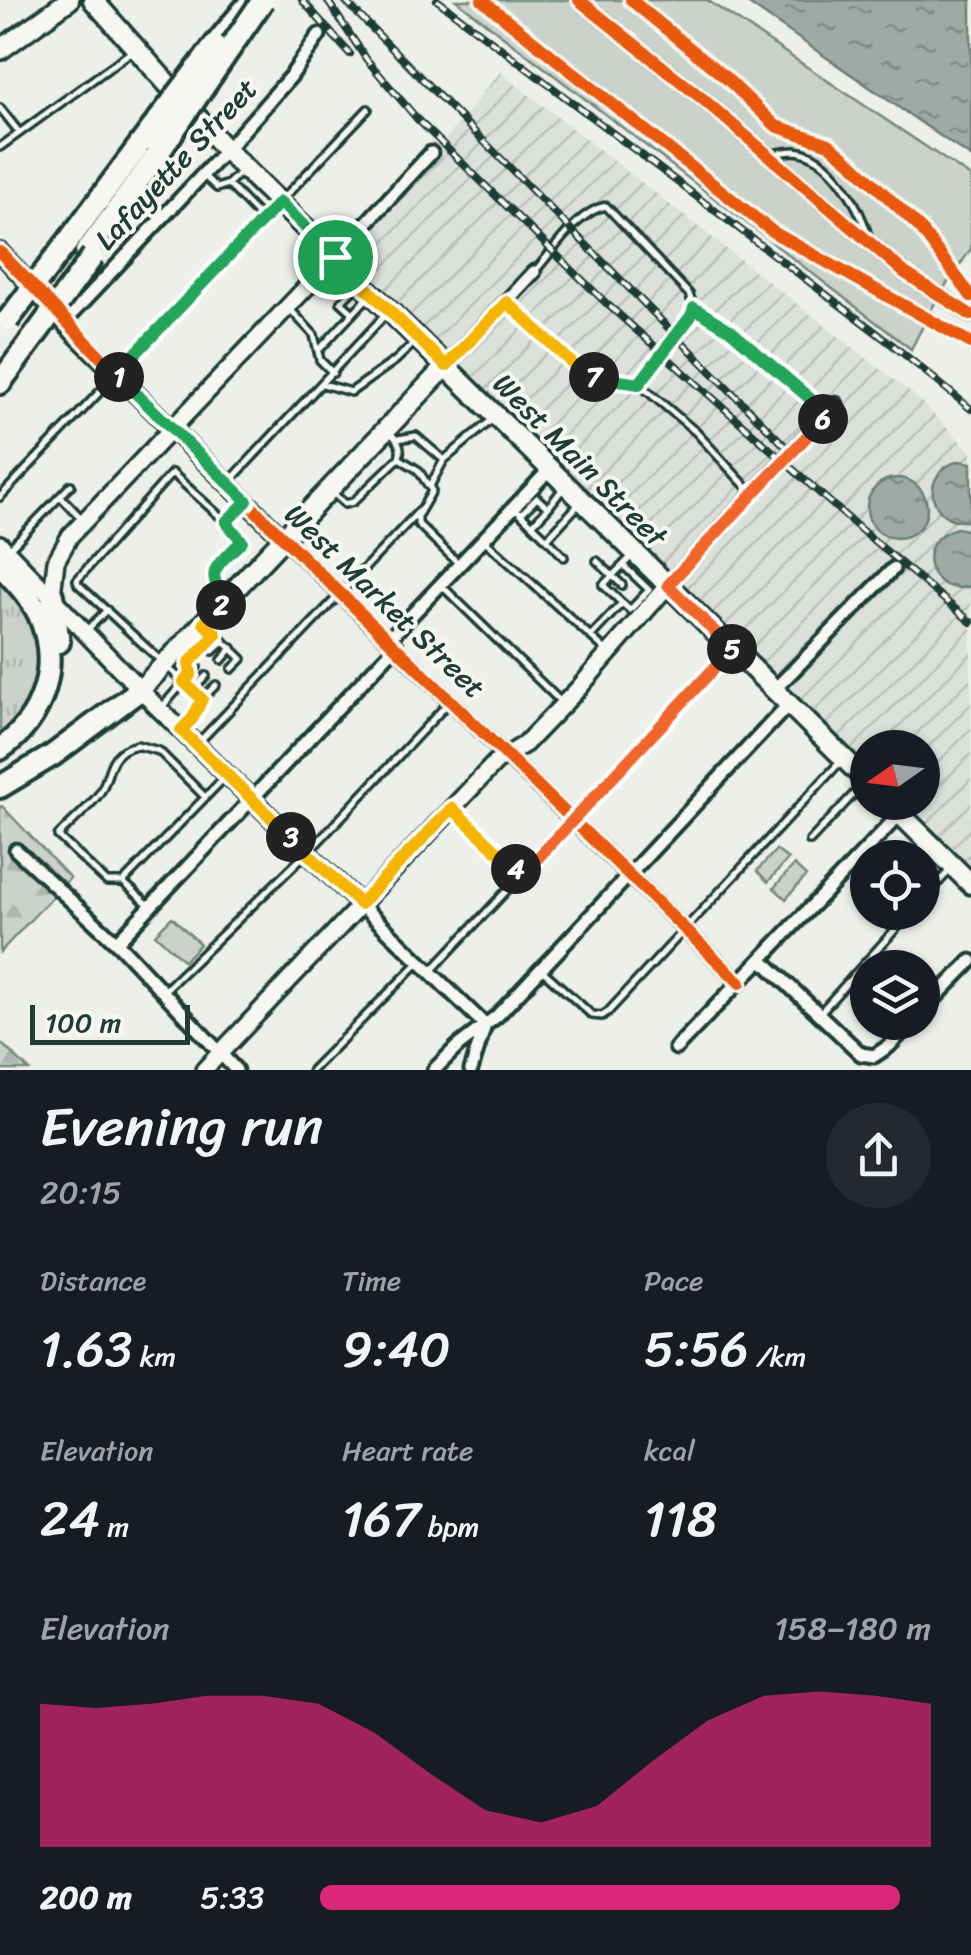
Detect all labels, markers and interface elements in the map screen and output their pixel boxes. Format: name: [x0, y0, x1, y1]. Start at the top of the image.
street label: Lafayette Street: [81, 65, 271, 263]
pin: [293, 215, 378, 300]
icon: arrive: [308, 230, 363, 285]
pin: 1: [94, 352, 144, 402]
text: 1: [113, 352, 125, 401]
pin: 7: [569, 352, 619, 402]
text: 7: [586, 352, 602, 401]
street label: West Main Street: [479, 359, 682, 562]
pin: 6: [798, 394, 848, 444]
text: 6: [815, 394, 831, 443]
street label: West Market Street: [271, 490, 499, 712]
pin: 2: [196, 580, 246, 630]
text: 2: [213, 580, 229, 629]
pin: 5: [707, 624, 757, 674]
text: 5: [723, 624, 741, 673]
north arrow: [850, 730, 940, 820]
map controls: [850, 730, 940, 1040]
pin: 3: [266, 812, 316, 862]
text: 3: [283, 812, 299, 861]
button: locate: [850, 840, 940, 930]
pin: 4: [491, 844, 541, 894]
text: 4: [507, 844, 525, 893]
button: layers: [850, 950, 940, 1040]
text: 100 m: [45, 998, 121, 1047]
scale bar: [30, 1000, 190, 1044]
text: Evening run: [40, 1078, 323, 1175]
button: share: [826, 1103, 931, 1208]
text: 20:15: [40, 1164, 122, 1221]
text: Distance: [40, 1256, 146, 1305]
text: Time: [342, 1256, 401, 1305]
text: Pace: [644, 1256, 703, 1305]
text: 1.63: [40, 1305, 132, 1394]
text: 9:40: [342, 1305, 451, 1394]
text: 5:56: [644, 1305, 749, 1394]
text: km: [132, 1332, 176, 1381]
text: /km: [749, 1332, 806, 1381]
text: Elevation: [40, 1426, 153, 1475]
text: Heart rate: [342, 1426, 473, 1475]
text: kcal: [644, 1426, 695, 1475]
text: 24: [40, 1475, 100, 1564]
text: 167: [342, 1475, 420, 1564]
text: 118: [644, 1475, 717, 1564]
text: m: [100, 1502, 129, 1551]
text: bpm: [420, 1502, 479, 1551]
text: Elevation: [40, 1600, 170, 1657]
text: 158–180 m: [774, 1600, 931, 1657]
text: 200 m: [40, 1869, 132, 1926]
text: 5:33: [200, 1869, 264, 1926]

